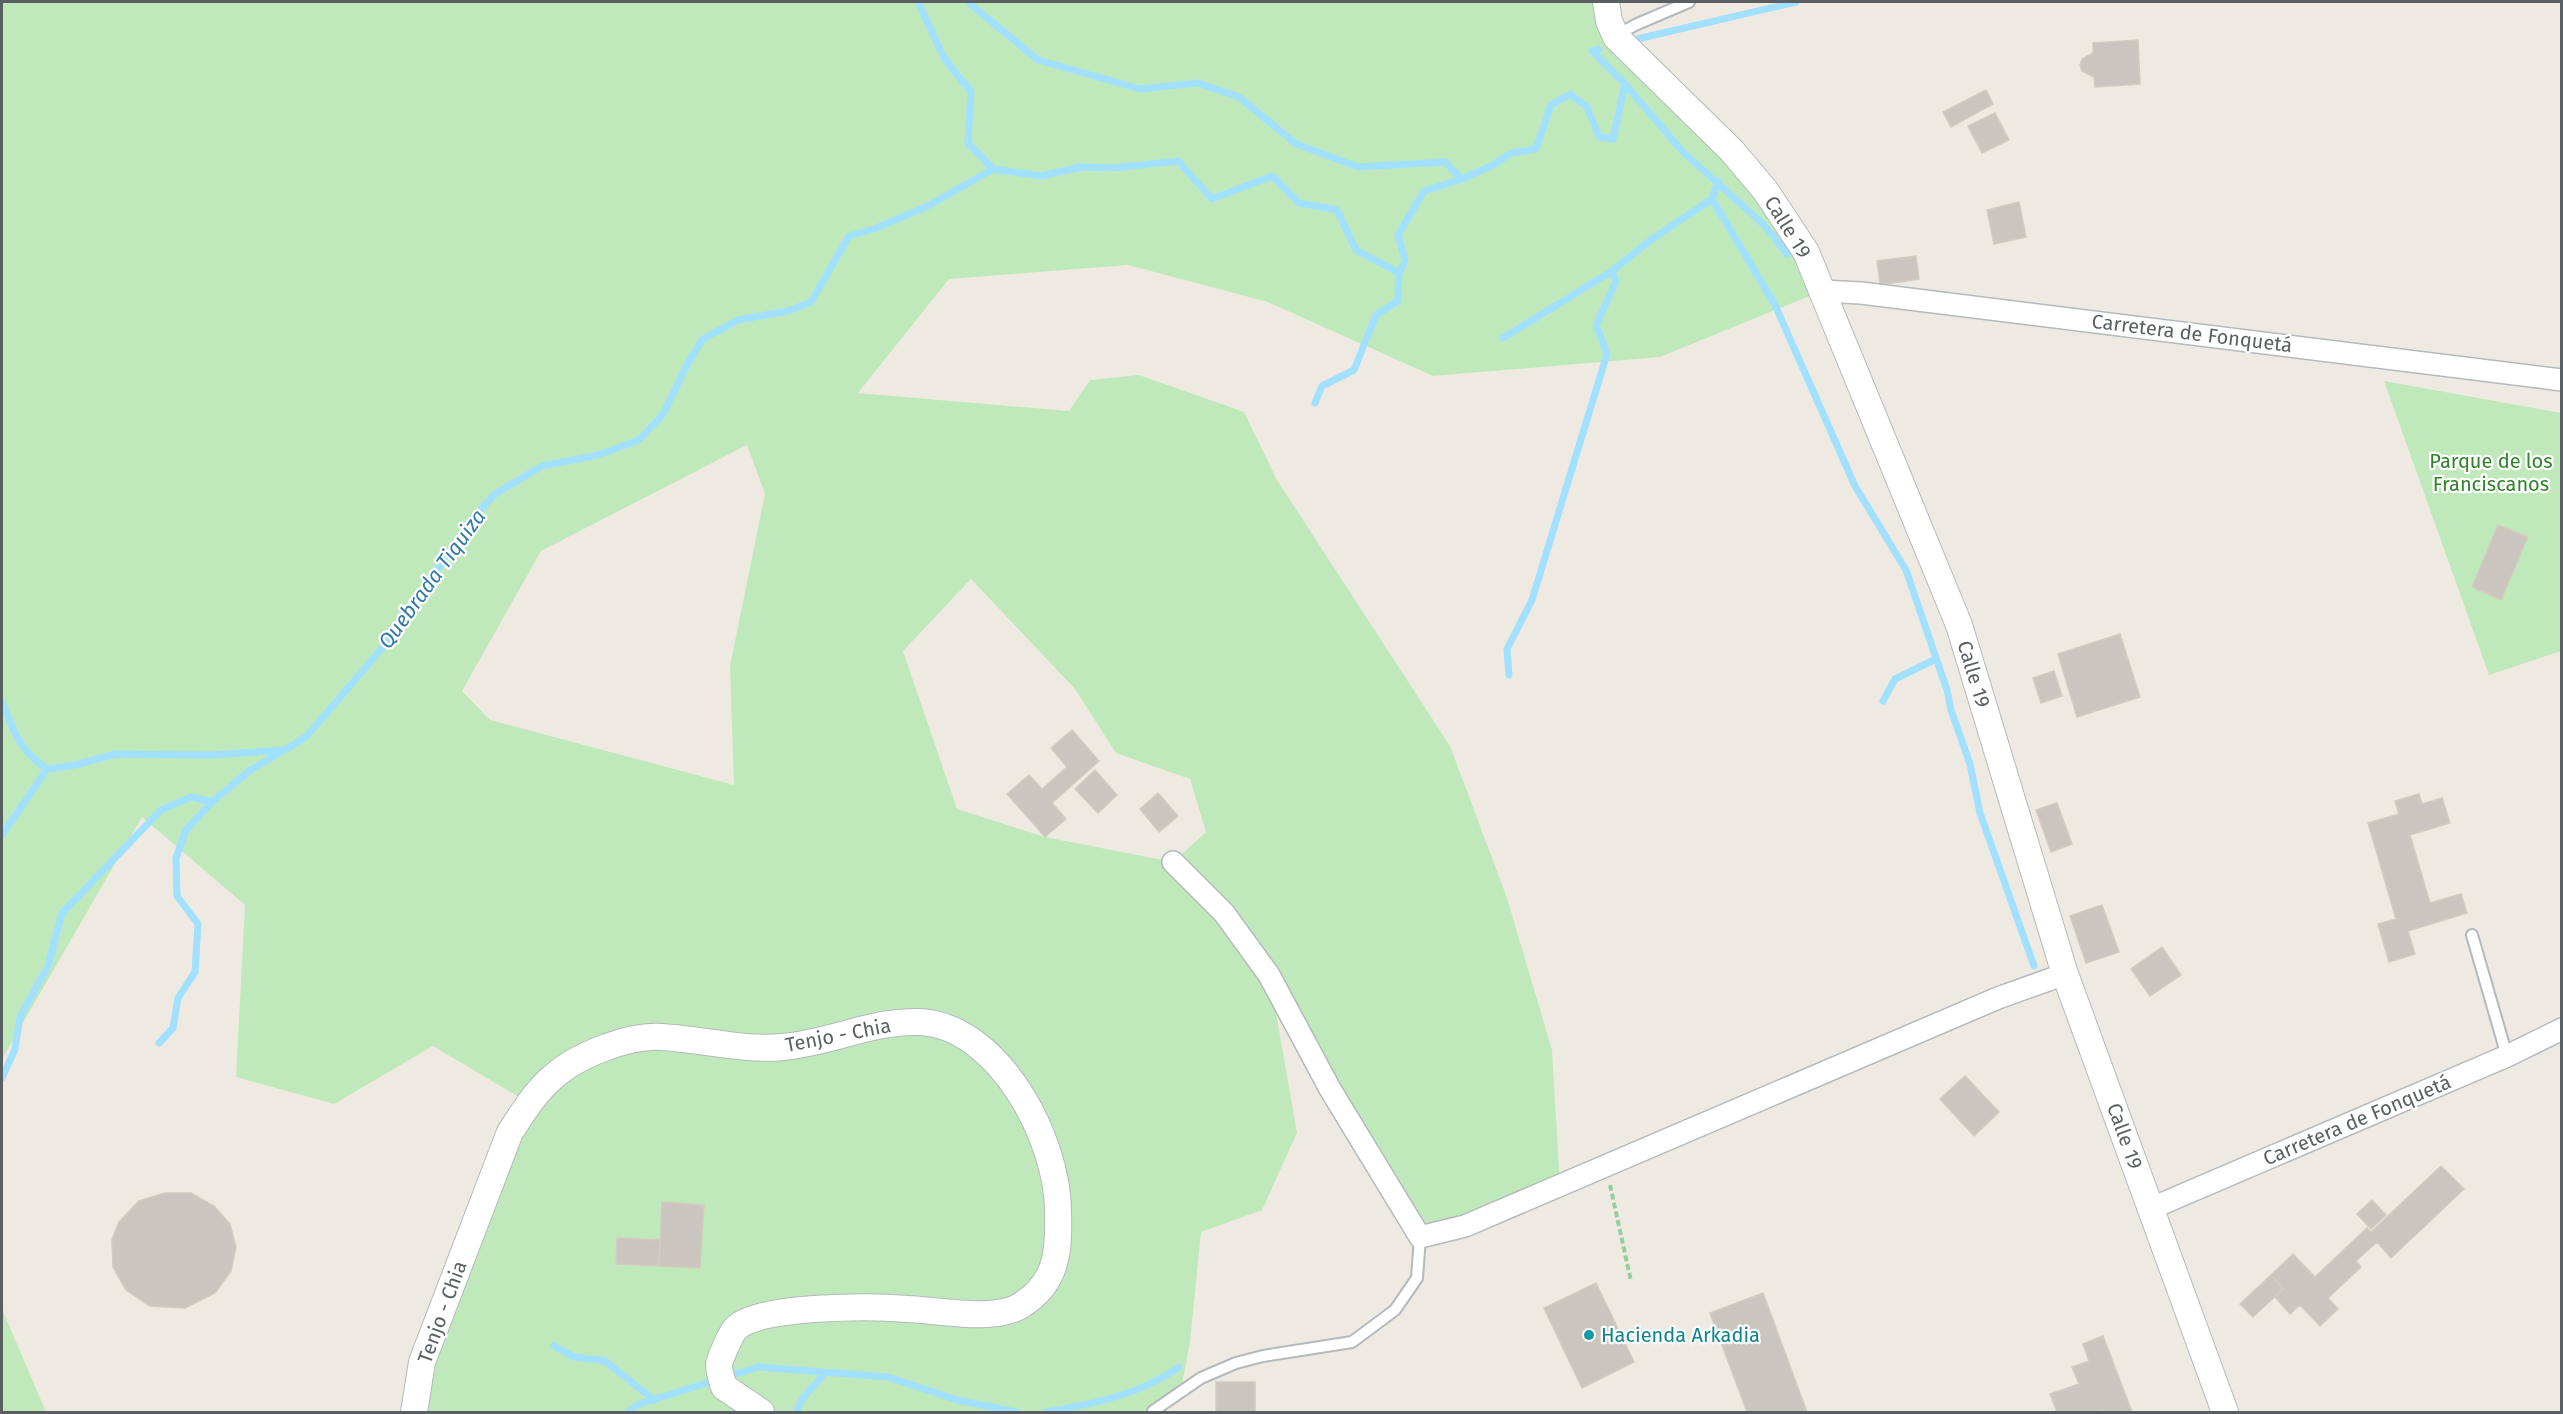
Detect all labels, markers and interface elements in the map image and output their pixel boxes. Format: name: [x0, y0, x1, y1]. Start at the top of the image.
street label: Calle 19: [1760, 192, 1816, 262]
street label: Carretera de Fonquetá: [2090, 309, 2294, 357]
park label: Parque de los Franciscanos: [2429, 449, 2553, 496]
water label: Quebrada Tiquiza: [373, 504, 491, 654]
street label: Calle 19: [1952, 638, 1996, 710]
street label: Tenjo - Chia: [783, 1013, 893, 1057]
street label: Carretera de Fonquetá: [2259, 1070, 2455, 1170]
street label: Calle 19: [2102, 1100, 2148, 1172]
street label: Tenjo - Chia: [412, 1258, 472, 1366]
place label: Hacienda Arkadia: [1601, 1323, 1760, 1347]
marker: Hacienda Arkadia: [1582, 1328, 1596, 1342]

